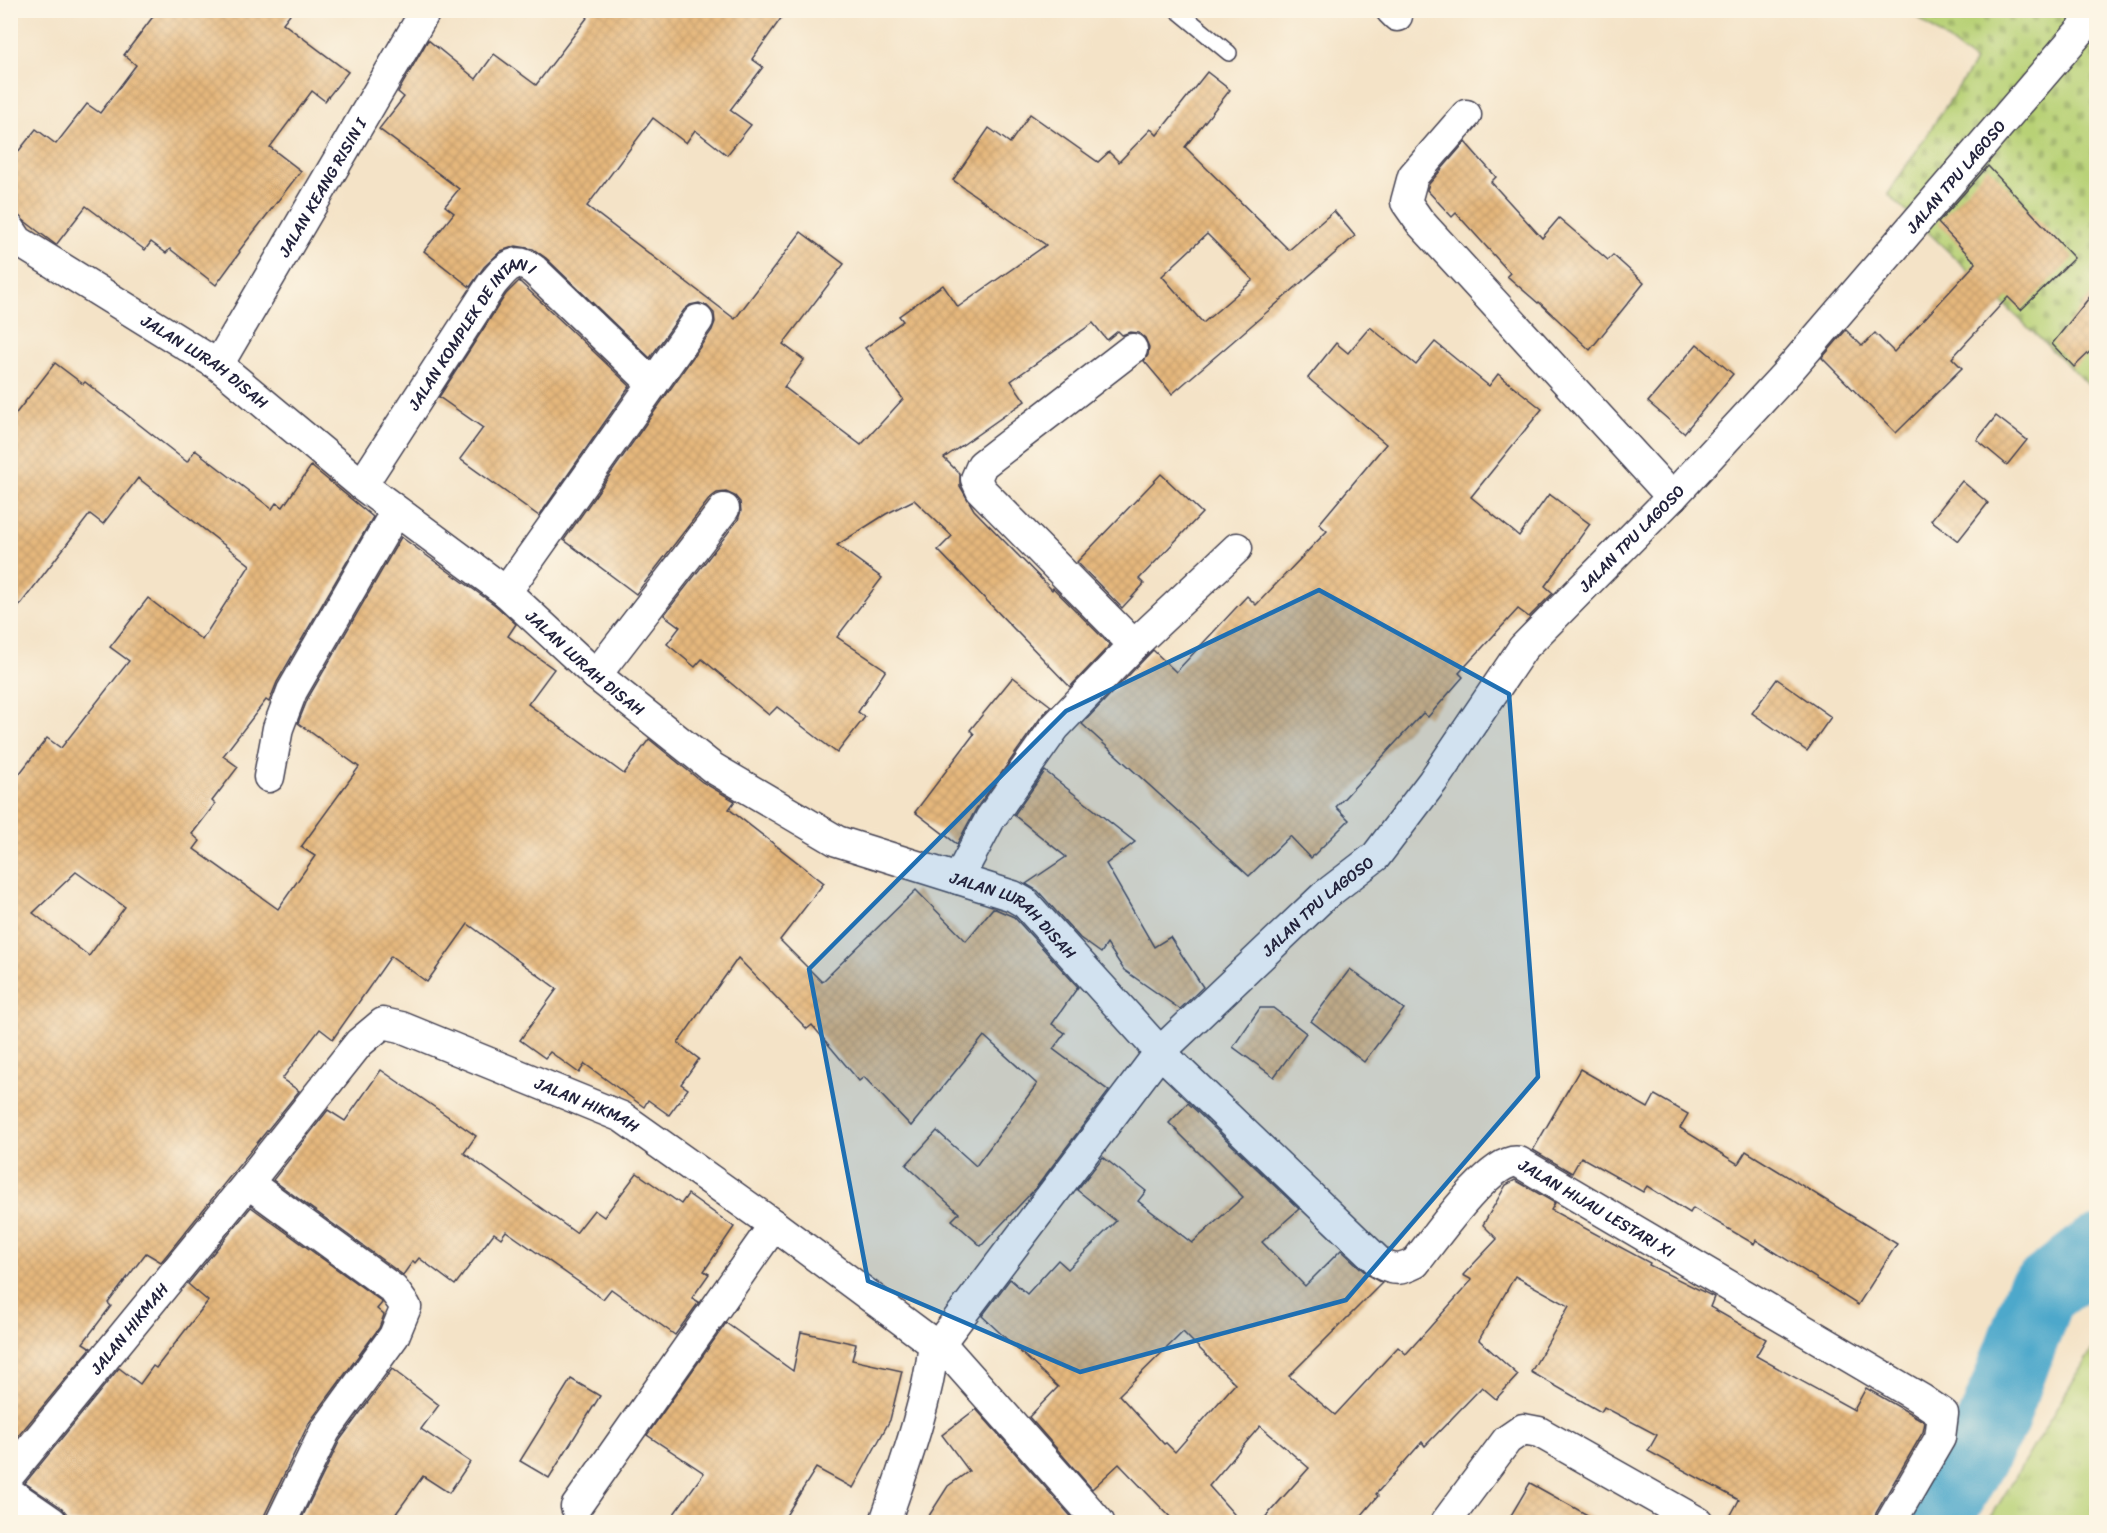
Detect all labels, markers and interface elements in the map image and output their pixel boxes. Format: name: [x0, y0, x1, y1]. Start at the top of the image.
street label: JALAN KEANG RISIN I: [270, 111, 376, 264]
street label: JALAN TPU LAGOSO: [1898, 113, 2013, 241]
street label: JALAN KOMPLEK DE INTAN I: [400, 249, 543, 417]
street label: JALAN LURAH DISAH: [134, 306, 275, 417]
street label: JALAN TPU LAGOSO: [1571, 478, 1692, 600]
street label: JALAN LURAH DISAH: [518, 602, 651, 724]
street label: JALAN TPU LAGOSO: [1254, 848, 1381, 964]
street label: JALAN LURAH DISAH: [945, 863, 1084, 966]
street label: JALAN HIKMAH: [529, 1069, 646, 1141]
street label: JALAN HIJAU LESTARI XI: [1512, 1150, 1681, 1266]
street label: JALAN HIKMAH: [82, 1276, 177, 1382]

